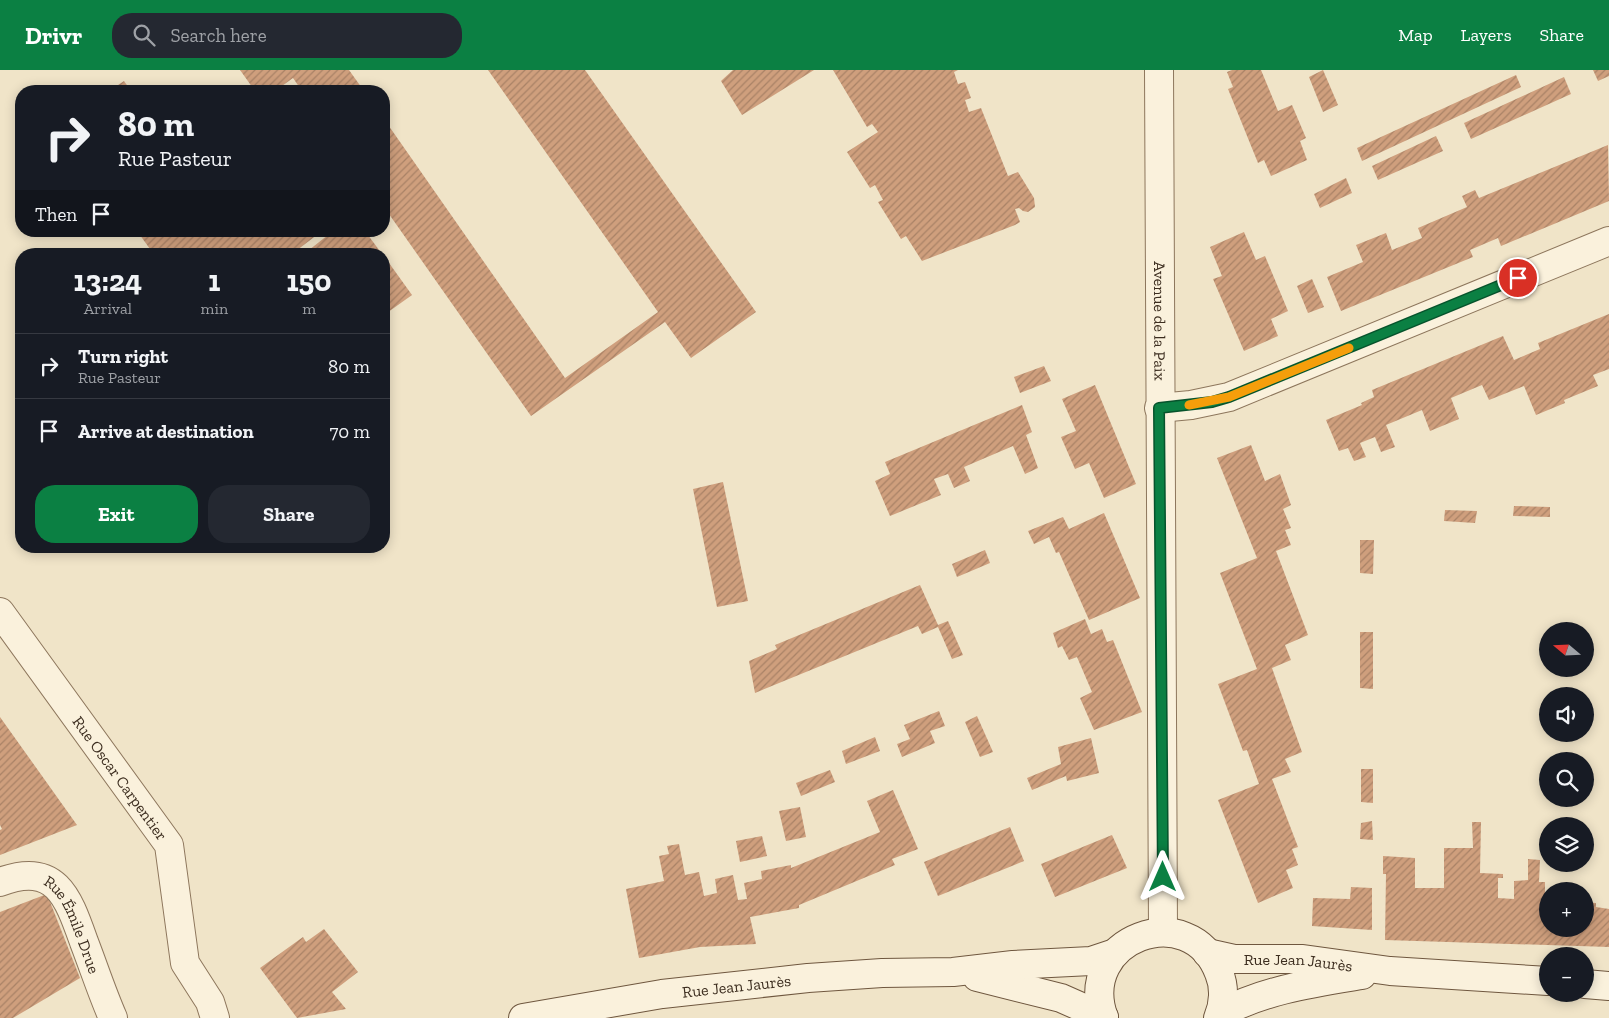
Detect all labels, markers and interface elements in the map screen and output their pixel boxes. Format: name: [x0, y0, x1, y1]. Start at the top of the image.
search box: [112, 13, 462, 58]
text: Drivr: [25, 21, 82, 50]
icon: search: [130, 21, 158, 49]
text: Search here: [170, 24, 267, 47]
text: Map: [1398, 24, 1433, 46]
text: Layers: [1461, 24, 1512, 46]
text: Share: [1540, 24, 1584, 46]
text: 80 m: [118, 103, 194, 145]
icon: right: [35, 105, 100, 170]
text: Rue Pasteur: [118, 145, 232, 172]
icon: arrive: [87, 200, 115, 228]
text: Then: [35, 203, 77, 226]
pin: [1497, 257, 1539, 299]
street label: Avenue de la Paix: [1150, 261, 1169, 381]
text: 13:24: [73, 263, 142, 299]
text: 1: [208, 263, 220, 299]
text: 150: [287, 263, 332, 299]
icon: arrive: [1504, 264, 1532, 292]
text: Arrival: [84, 299, 132, 318]
text: min: [201, 299, 228, 318]
text: m: [302, 299, 316, 318]
text: Turn right: [78, 345, 168, 368]
icon: right: [35, 352, 63, 380]
text: 80 m: [328, 355, 370, 378]
text: Rue Pasteur: [78, 368, 161, 387]
icon: arrive: [35, 417, 63, 445]
text: Arrive at destination: [78, 420, 254, 443]
text: 70 m: [329, 420, 370, 443]
button: Exit: [35, 485, 198, 543]
button: Share: [208, 485, 370, 543]
north arrow: [1539, 622, 1594, 678]
map controls: [1539, 622, 1594, 1002]
button: sound: [1539, 687, 1594, 742]
street label: Rue Oscar Carpentier: [69, 712, 172, 844]
button: search: [1539, 752, 1594, 807]
button: layers: [1539, 817, 1594, 872]
position arrow: [1136, 850, 1188, 902]
street label: Rue Émile Drue: [41, 871, 104, 976]
button: +: [1539, 882, 1594, 937]
button: −: [1539, 947, 1594, 1002]
street label: Rue Jean Jaurès: [1244, 950, 1354, 976]
street label: Rue Jean Jaurès: [681, 971, 792, 1002]

